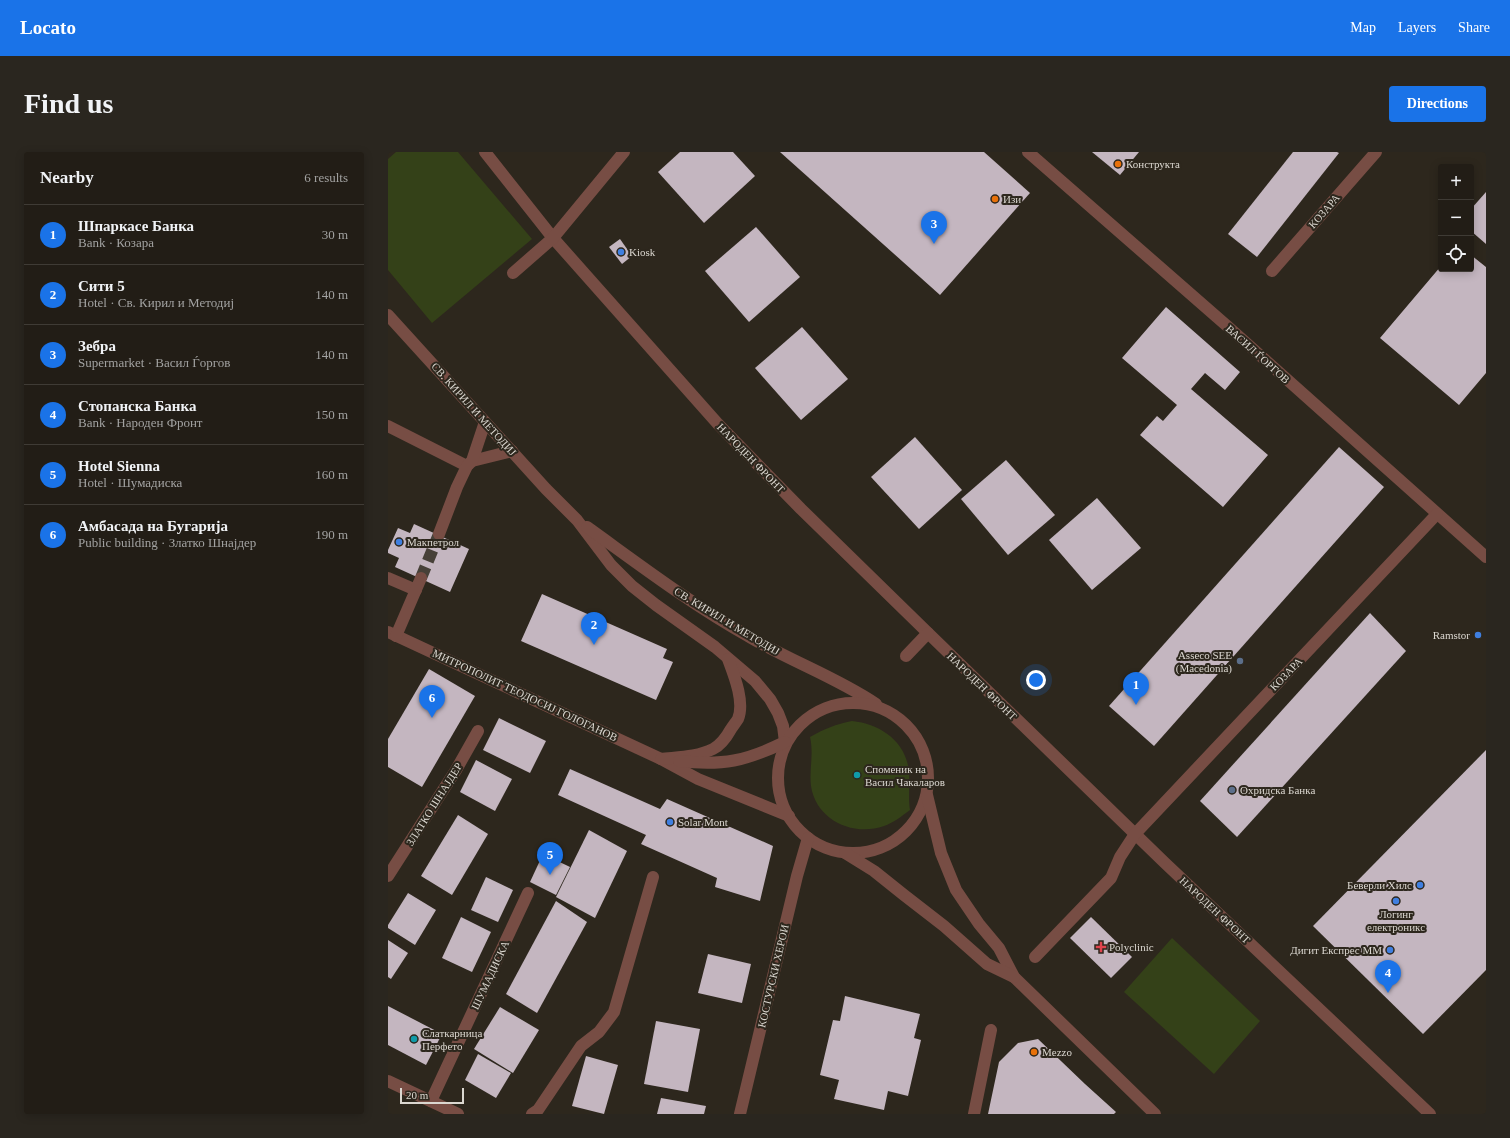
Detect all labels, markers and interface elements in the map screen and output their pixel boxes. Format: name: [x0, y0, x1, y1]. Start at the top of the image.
text: Locato: [20, 17, 76, 38]
text: Map: [1350, 20, 1376, 35]
text: Layers: [1398, 20, 1436, 35]
text: Share: [1458, 20, 1490, 35]
button: Directions: [1389, 86, 1486, 122]
text: Find us: [24, 88, 114, 119]
place label: Конструкта: [1126, 158, 1180, 170]
marker: Конструкта: [1113, 159, 1123, 169]
map controls: [1438, 164, 1474, 272]
button: +: [1438, 164, 1474, 200]
text: Nearby: [40, 168, 94, 187]
text: 6 results: [304, 170, 348, 185]
street label: КОЗАРА: [1306, 192, 1342, 230]
place label: Изи: [1003, 193, 1021, 205]
marker: Изи: [990, 194, 1000, 204]
button: −: [1438, 200, 1474, 236]
pin: 3: [921, 211, 947, 244]
text: Шпаркасе Банка: [78, 218, 194, 234]
text: 1: [50, 227, 56, 242]
text: 30 m: [322, 227, 348, 242]
text: Bank · Козара: [78, 235, 154, 250]
button: locate: [1438, 236, 1474, 272]
place label: Kiosk: [629, 246, 656, 258]
marker: Kiosk: [616, 247, 626, 257]
text: Сити 5: [78, 278, 125, 294]
text: 2: [50, 287, 56, 302]
text: 140 m: [315, 287, 348, 302]
text: Hotel · Св. Кирил и Методиј: [78, 295, 234, 310]
street label: ВАСИЛ ЃОРГОВ: [1224, 322, 1292, 386]
text: Зебра: [78, 338, 116, 354]
text: 3: [50, 347, 56, 362]
text: 140 m: [315, 347, 348, 362]
text: Supermarket · Васил Ѓоргов: [78, 355, 230, 370]
street label: СВ. КИРИЛ И МЕТОДИЈ: [429, 360, 519, 458]
text: Стопанска Банка: [78, 398, 196, 414]
text: 4: [50, 407, 56, 422]
text: 150 m: [315, 407, 348, 422]
text: Bank · Народен Фронт: [78, 415, 203, 430]
street label: НАРОДЕН ФРОНТ: [715, 421, 787, 495]
text: Hotel Sienna: [78, 458, 160, 474]
text: 5: [50, 467, 56, 482]
text: 160 m: [315, 467, 348, 482]
text: Hotel · Шумадиска: [78, 475, 182, 490]
text: Амбасада на Бугарија: [78, 518, 228, 534]
text: 6: [50, 527, 56, 542]
text: 190 m: [315, 527, 348, 542]
text: Public building · Златко Шнајдер: [78, 535, 256, 550]
place label: Макпетрол: [407, 536, 460, 548]
marker: Макпетрол: [394, 537, 404, 547]
street label: СВ. КИРИЛ И МЕТОДИЈ: [672, 585, 782, 658]
pin: 2: [581, 612, 607, 645]
place label: Ramstor: [1433, 629, 1470, 641]
marker: Ramstor: [1473, 630, 1483, 640]
street label: МИТРОПОЛИТ ТЕОДОСИЈ ГОЛОГАНОВ: [431, 647, 619, 743]
place label: Asseco SEE (Macedonia): [1176, 649, 1232, 675]
street label: НАРОДЕН ФРОНТ: [945, 650, 1019, 722]
street label: КОЗАРА: [1267, 655, 1305, 693]
marker: Asseco SEE (Macedonia): [1235, 656, 1245, 666]
your location: [1026, 670, 1046, 690]
pin: 1: [1123, 672, 1149, 705]
pin: 6: [419, 685, 445, 718]
street label: ЗЛАТКО ШНАЈДЕР: [404, 760, 464, 848]
place label: Споменик на Васил Чакаларов: [865, 763, 945, 788]
marker: Споменик на Васил Чакаларов: [852, 770, 862, 780]
place label: Охридска Банка: [1240, 784, 1315, 796]
marker: Охридска Банка: [1227, 785, 1237, 795]
place label: Solar Mont: [678, 816, 728, 828]
marker: Solar Mont: [665, 817, 675, 827]
pin: 5: [537, 842, 563, 875]
street label: НАРОДЕН ФРОНТ: [1177, 874, 1253, 946]
place label: Беверли Хилс: [1347, 879, 1412, 891]
marker: Беверли Хилс: [1415, 880, 1425, 890]
marker: Логинг електроникс: [1391, 896, 1401, 906]
place label: Логинг електроникс: [1367, 908, 1425, 933]
street label: КОСТУРСКИ ХЕРОИ: [755, 923, 791, 1029]
street label: ШУМАДИСКА: [469, 939, 511, 1011]
place label: Polyclinic: [1109, 941, 1154, 953]
marker: Polyclinic: [1096, 942, 1106, 952]
place label: Дигит Експрес ММ: [1290, 944, 1382, 956]
marker: Дигит Експрес ММ: [1385, 945, 1395, 955]
pin: 4: [1375, 960, 1401, 993]
place label: Слаткарница Перфето: [422, 1027, 482, 1052]
marker: Слаткарница Перфето: [409, 1034, 419, 1044]
place label: Mezzo: [1042, 1046, 1072, 1058]
marker: Mezzo: [1029, 1047, 1039, 1057]
scale bar: [400, 1086, 464, 1105]
text: 20 m: [406, 1089, 428, 1101]

